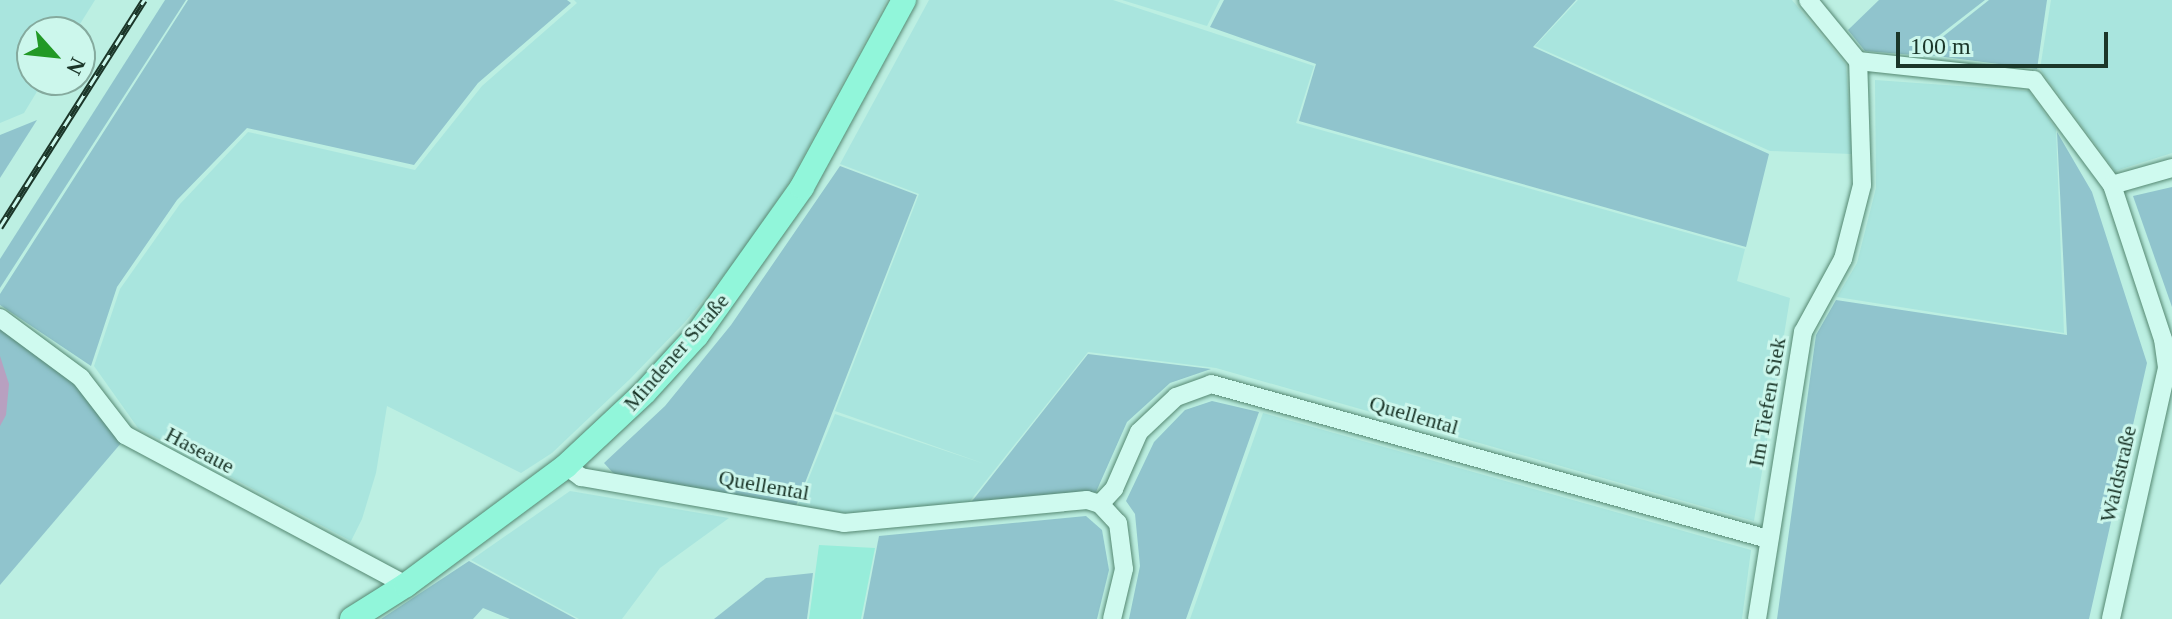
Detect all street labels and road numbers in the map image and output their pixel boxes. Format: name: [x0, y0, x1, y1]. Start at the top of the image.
street label: Mindener Straße: [618, 288, 734, 416]
street label: Im Tiefen Siek: [1743, 335, 1791, 469]
street label: Quellental: [1366, 390, 1462, 440]
street label: Haseaue: [161, 421, 239, 479]
street label: Waldstraße: [2094, 423, 2142, 525]
street label: Quellental: [717, 464, 811, 506]

